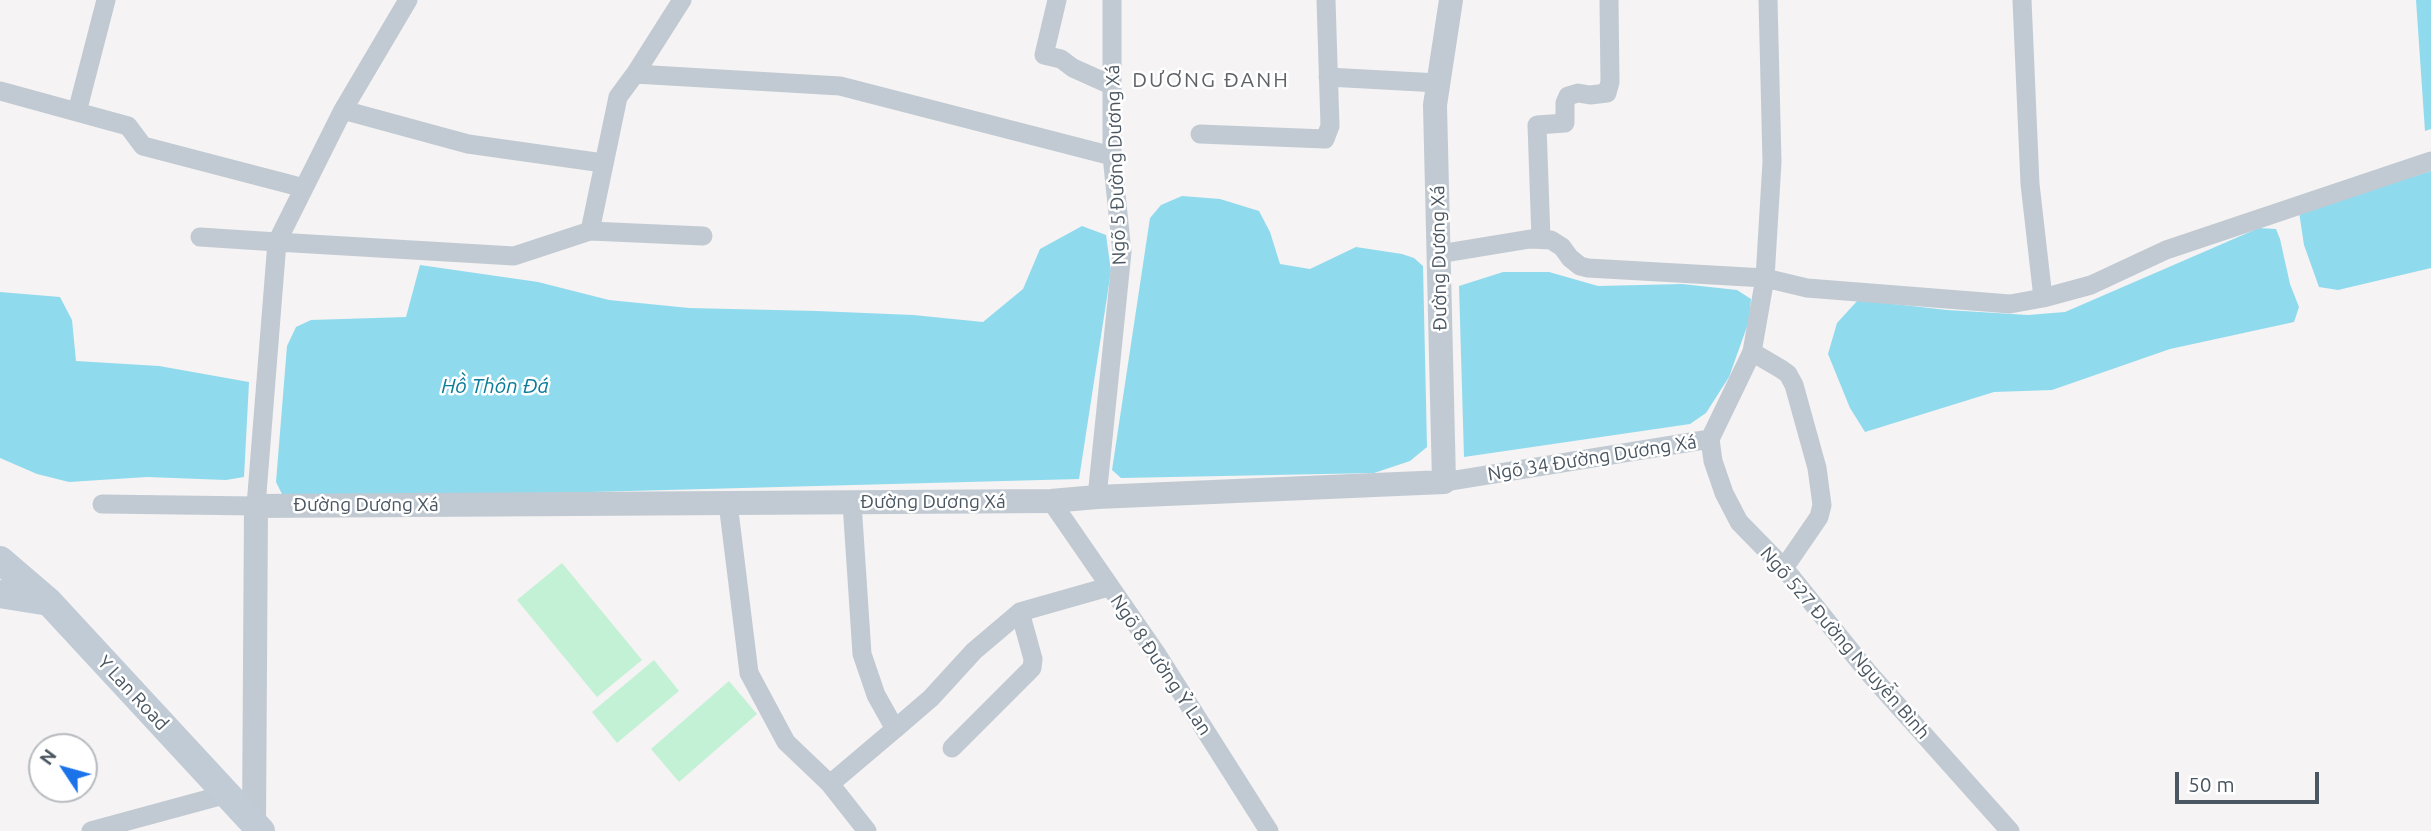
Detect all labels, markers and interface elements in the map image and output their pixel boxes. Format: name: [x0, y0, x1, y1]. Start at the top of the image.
street label: Ngõ 5 Đường Dương Xá: [1101, 64, 1131, 266]
district label: DƯƠNG ĐANH: [1133, 67, 1289, 93]
street label: Đường Dương Xá: [1426, 185, 1452, 331]
water label: Hồ Thôn Đá: [441, 373, 549, 399]
street label: Ngõ 34 Đường Dương Xá: [1486, 430, 1698, 486]
street label: Đường Dương Xá: [860, 491, 1006, 513]
street label: Đường Dương Xá: [293, 494, 439, 516]
street label: Ngõ 527 Đường Nguyễn Bình: [1755, 542, 1935, 744]
street label: Ngõ 8 Đường Ỷ Lan: [1106, 590, 1216, 740]
street label: Y Lan Road: [93, 651, 173, 735]
north arrow: [28, 733, 98, 803]
text: N: [35, 745, 61, 769]
scale bar: [2179, 758, 2322, 802]
text: 50 m: [2188, 772, 2235, 796]

